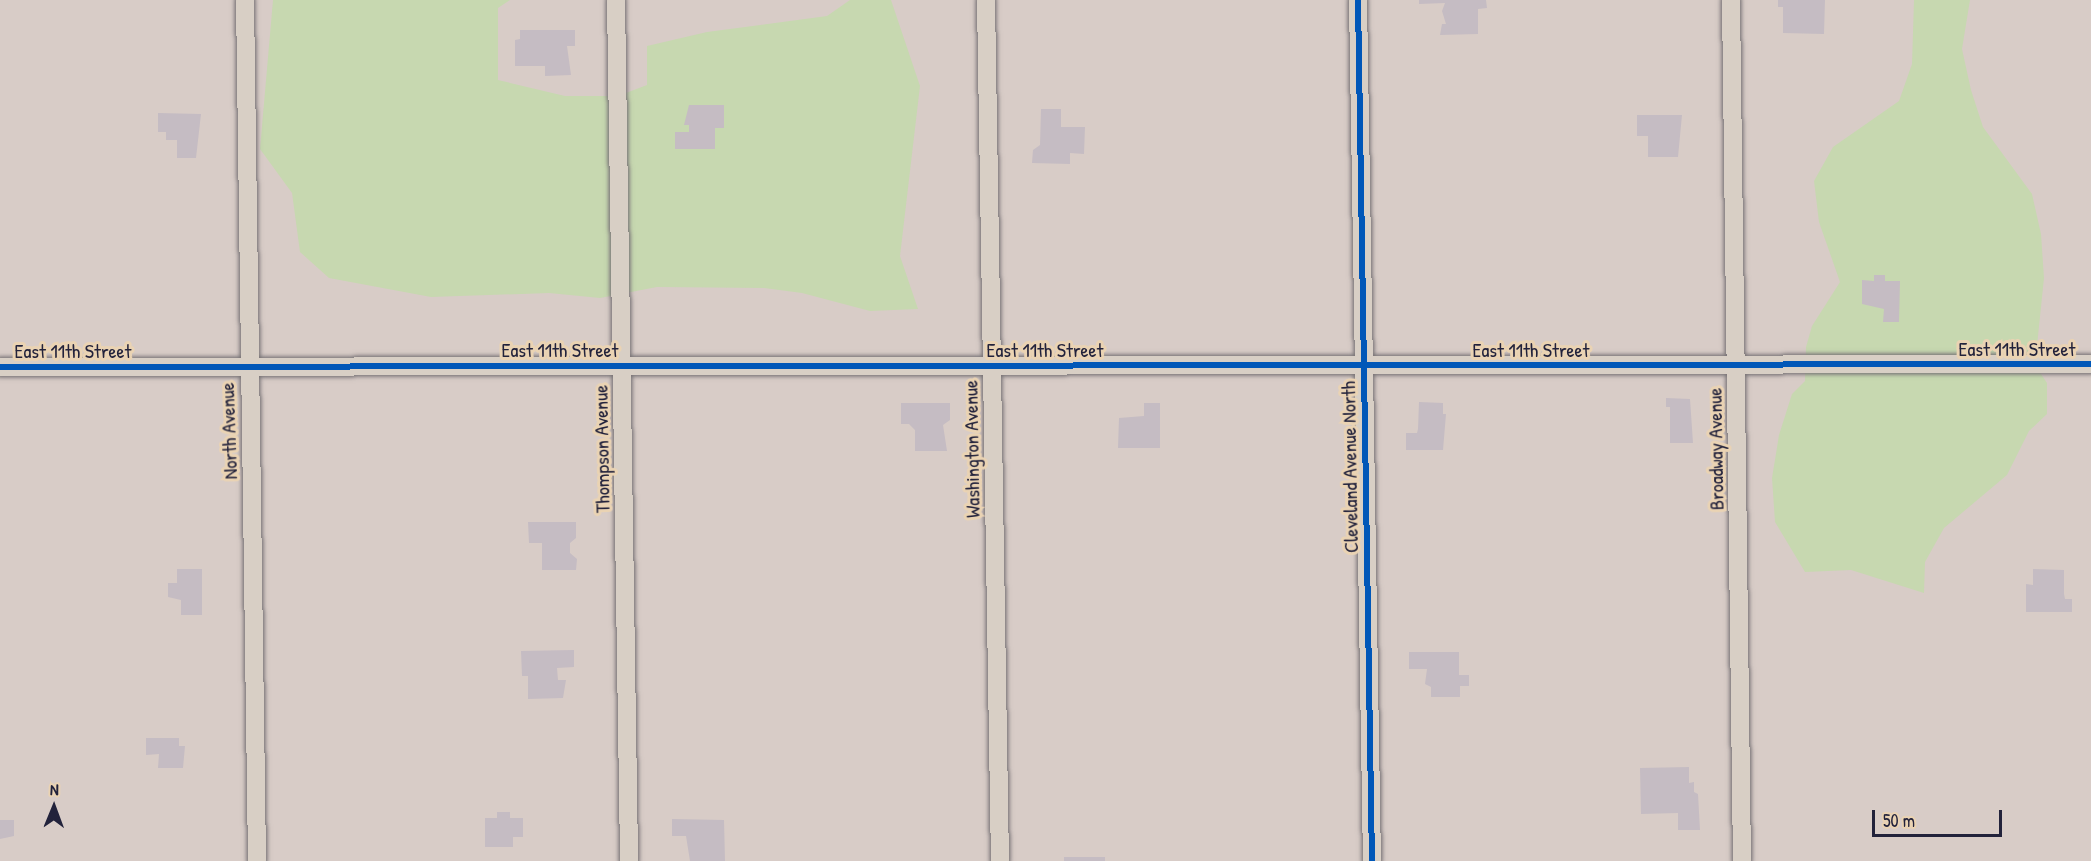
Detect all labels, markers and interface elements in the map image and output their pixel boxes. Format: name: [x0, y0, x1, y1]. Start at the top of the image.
street label: East 11th Street: [1959, 336, 2075, 360]
street label: East 11th Street: [502, 337, 618, 361]
street label: East 11th Street: [987, 337, 1103, 361]
street label: East 11th Street: [1473, 337, 1589, 361]
street label: East 11th Street: [15, 338, 131, 362]
street label: Washington Avenue: [958, 380, 984, 518]
street label: Cleveland Avenue North: [1336, 381, 1362, 553]
street label: North Avenue: [214, 382, 242, 480]
street label: Thompson Avenue: [588, 385, 614, 513]
street label: Broadway Avenue: [1702, 388, 1728, 510]
north arrow: [24, 777, 84, 837]
text: N: [50, 778, 59, 800]
scale bar: [1875, 798, 2006, 836]
text: 50 m: [1883, 808, 1915, 833]

